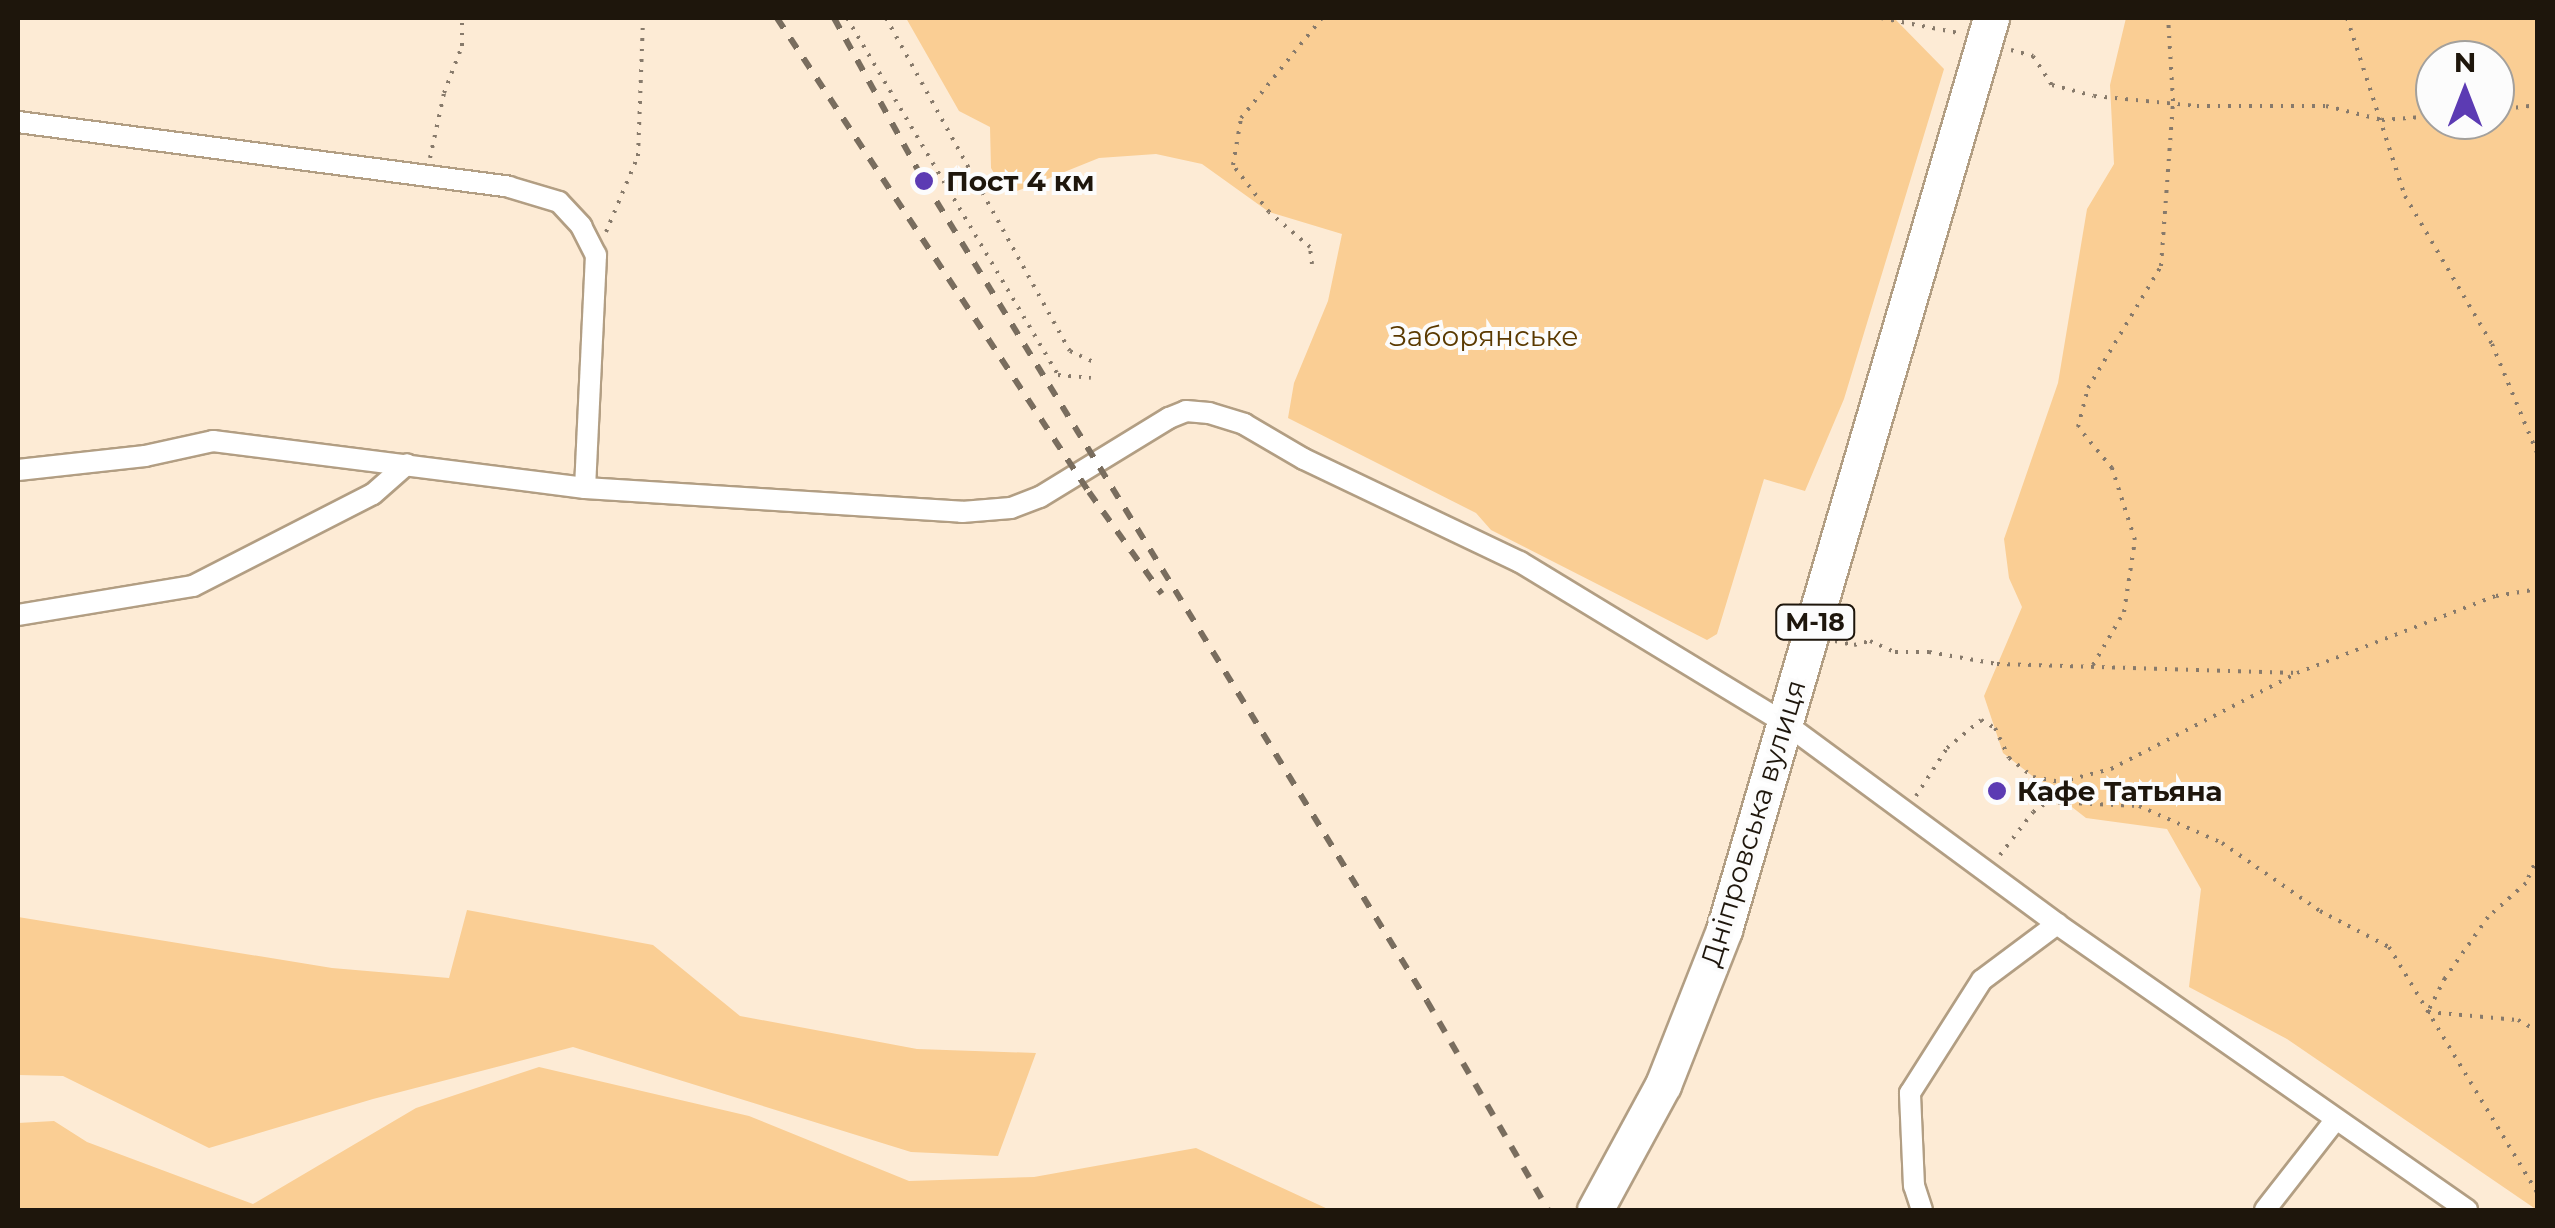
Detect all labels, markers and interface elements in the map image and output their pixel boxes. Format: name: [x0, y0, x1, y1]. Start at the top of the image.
north arrow: [2415, 40, 2515, 140]
text: N: [2454, 45, 2476, 79]
place label: Пост 4 км: [946, 164, 1094, 198]
marker: Пост 4 км: [911, 168, 937, 194]
park label: Заборянське: [1389, 319, 1579, 353]
road number: М-18: [1775, 602, 1855, 642]
street label: Дніпровська вулиця: [1693, 676, 1813, 970]
place label: Кафе Татьяна: [2017, 774, 2222, 808]
marker: Кафе Татьяна: [1986, 780, 2008, 802]

